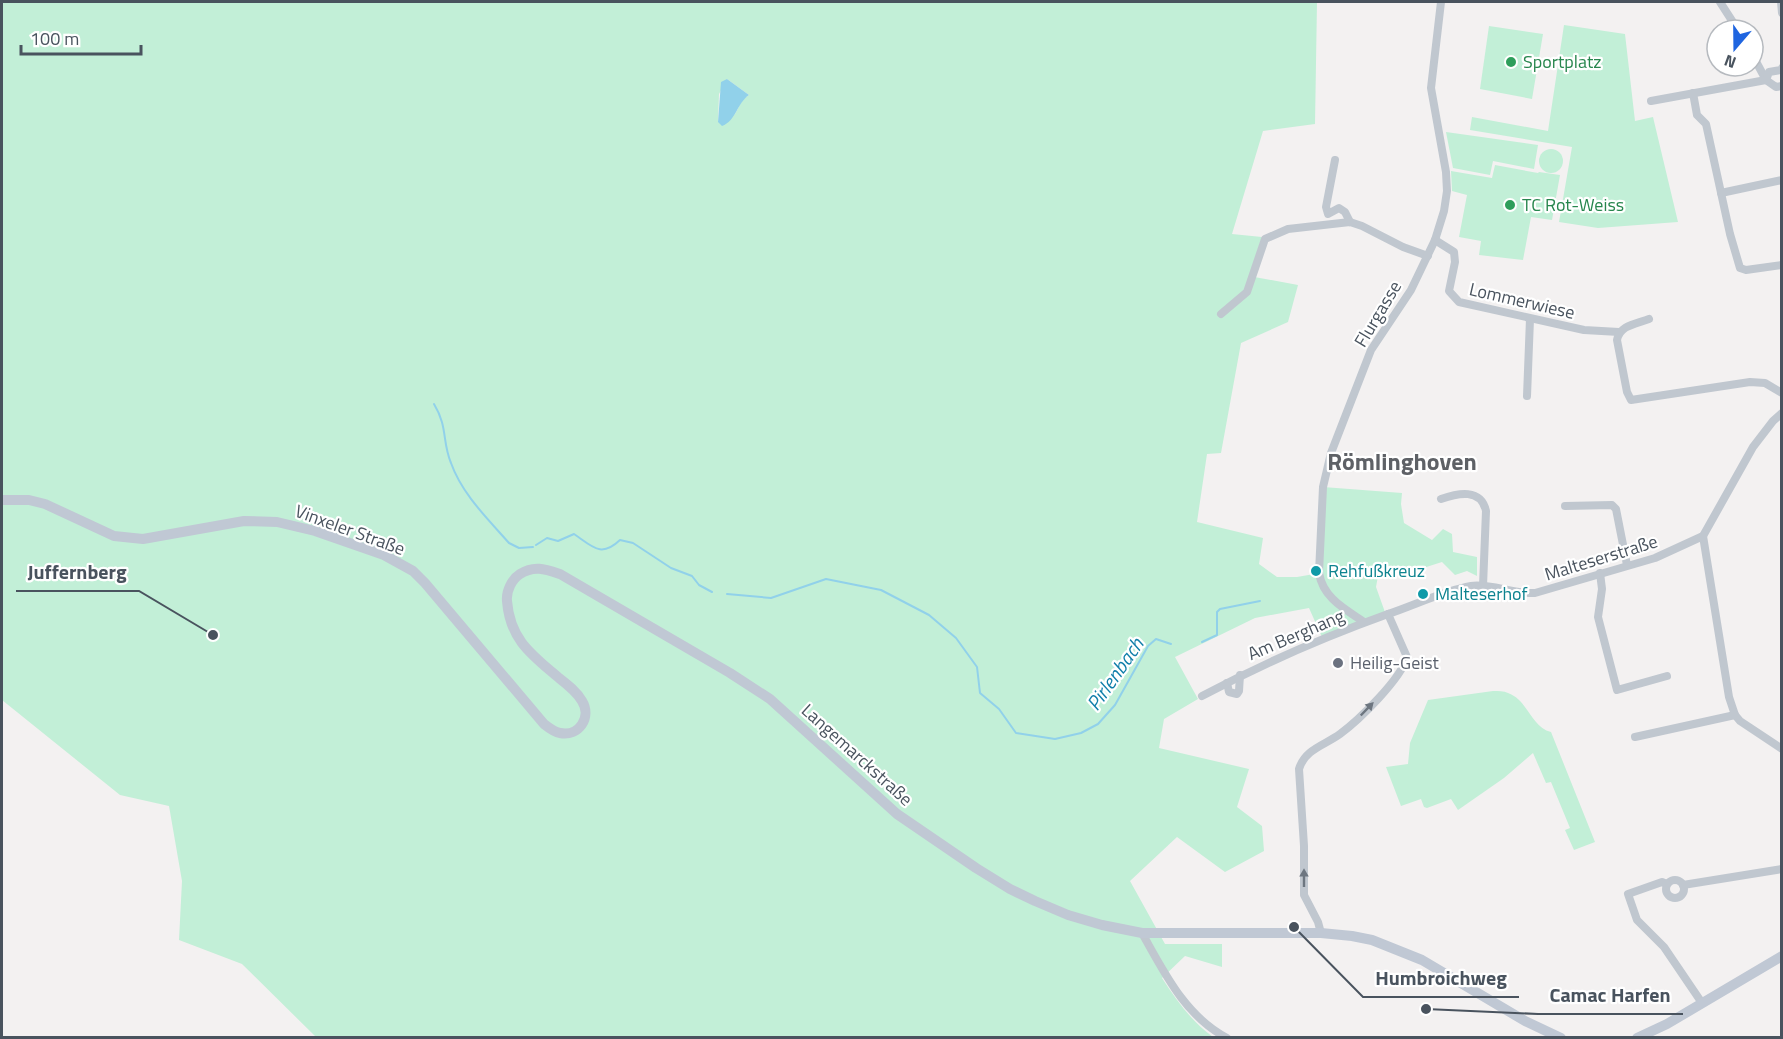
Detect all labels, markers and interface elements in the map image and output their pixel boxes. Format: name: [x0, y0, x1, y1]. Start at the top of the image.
scale bar: [21, 18, 141, 56]
north arrow: [1705, 18, 1765, 78]
text: 100 m: [30, 25, 79, 52]
place label: Sportplatz: [1523, 48, 1601, 75]
text: N: [1721, 49, 1739, 75]
marker: Sportplatz: [1504, 55, 1518, 69]
place label: TC Rot-Weiss: [1522, 191, 1624, 218]
marker: TC Rot-Weiss: [1503, 198, 1517, 212]
street label: Flurgasse: [1347, 275, 1408, 352]
street label: Lommerwiese: [1467, 275, 1578, 326]
district label: Römlinghoven: [1327, 443, 1477, 479]
street label: Vinxeler Straße: [291, 497, 409, 562]
street label: Malteserstraße: [1541, 528, 1661, 587]
callout: Juffernberg: [16, 553, 139, 591]
text: Juffernberg: [27, 556, 127, 587]
place label: Rehfußkreuz: [1328, 557, 1425, 584]
marker: Rehfußkreuz: [1309, 564, 1323, 578]
place label: Malteserhof: [1435, 580, 1528, 607]
marker: Malteserhof: [1416, 587, 1430, 601]
street label: Am Berghang: [1243, 602, 1348, 667]
water label: Pirlenbach: [1078, 630, 1152, 717]
place label: Heilig-Geist: [1350, 649, 1440, 676]
marker: Heilig-Geist: [1331, 656, 1345, 670]
street label: Langemarckstraße: [796, 697, 919, 812]
one-way arrow: [1360, 702, 1374, 717]
one-way arrow: [1299, 869, 1309, 888]
callout: Humbroichweg: [1363, 959, 1519, 997]
text: Humbroichweg: [1375, 962, 1507, 993]
callout: Camac Harfen: [1538, 976, 1683, 1014]
text: Camac Harfen: [1550, 979, 1670, 1010]

